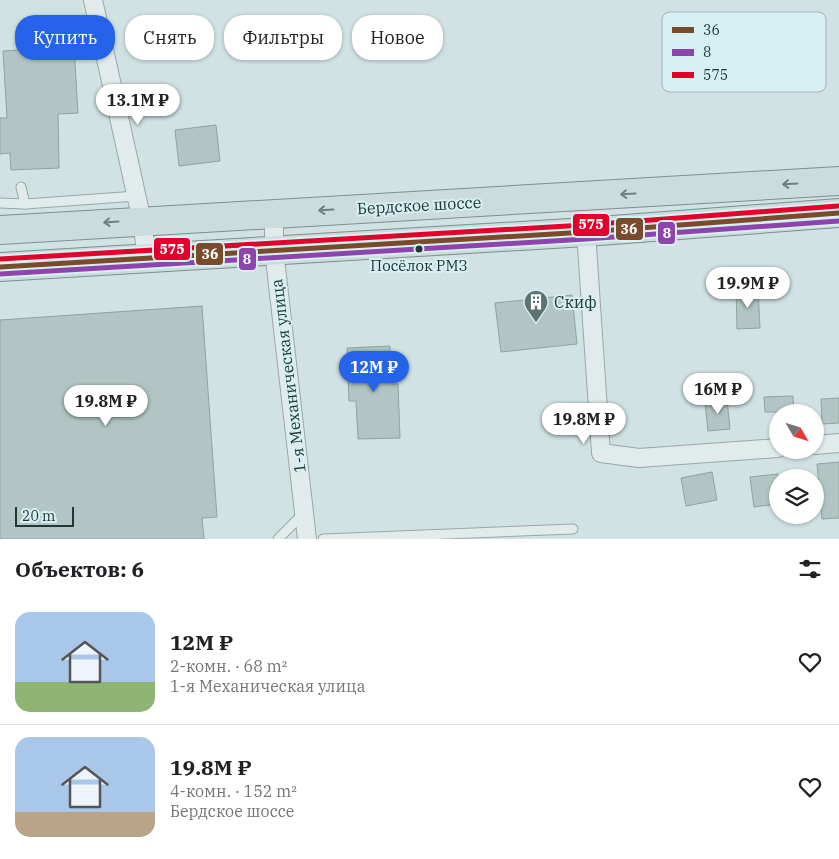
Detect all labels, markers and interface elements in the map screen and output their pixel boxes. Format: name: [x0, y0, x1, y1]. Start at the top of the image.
legend: [662, 12, 826, 92]
chip: Купить: [15, 15, 115, 60]
chip: Снять: [125, 15, 214, 60]
chip: Фильтры: [224, 15, 342, 60]
chip: Новое: [352, 15, 443, 60]
text: 36: [703, 21, 720, 39]
text: 8: [703, 43, 711, 61]
text: 575: [703, 66, 728, 84]
pin: 13.1M ₽: [92, 84, 184, 126]
text: 13.1M ₽: [107, 90, 169, 110]
one-way arrow: [783, 179, 799, 188]
one-way arrow: [620, 189, 636, 198]
street label: Бердское шоссе: [356, 192, 482, 218]
one-way arrow: [318, 205, 334, 214]
line badge: 575: [572, 213, 610, 237]
text: 575: [578, 215, 604, 233]
line badge: 36: [615, 217, 644, 241]
one-way arrow: [104, 218, 120, 227]
text: 36: [621, 220, 637, 238]
line badge: 8: [657, 221, 676, 245]
text: 8: [663, 224, 671, 242]
line badge: 575: [153, 237, 191, 261]
text: 575: [159, 240, 185, 258]
line badge: 36: [195, 242, 224, 266]
marker: Посёлок РМЗ: [414, 244, 424, 254]
text: 36: [202, 245, 218, 263]
line badge: 8: [238, 247, 257, 271]
text: 8: [243, 250, 251, 268]
place label: Посёлок РМЗ: [370, 256, 468, 275]
pin: 19.9M ₽: [702, 266, 794, 309]
text: 19.9M ₽: [717, 273, 779, 293]
street label: 1-я Механическая улица: [266, 278, 310, 474]
building icon: Скиф: [523, 289, 549, 323]
place label: Скиф: [554, 292, 597, 312]
pin: 12M ₽: [339, 350, 409, 393]
text: 12M ₽: [350, 357, 398, 377]
pin: 16M ₽: [683, 372, 753, 415]
text: 16M ₽: [694, 379, 742, 399]
pin: 19.8M ₽: [60, 384, 152, 427]
text: 19.8M ₽: [75, 391, 137, 411]
pin: 19.8M ₽: [538, 402, 630, 445]
north arrow: [769, 404, 824, 459]
map controls: [769, 404, 824, 524]
text: 19.8M ₽: [553, 409, 615, 429]
button: layers: [769, 469, 824, 524]
scale bar: [15, 504, 74, 527]
text: 20 m: [22, 507, 55, 525]
text: Объектов: 6: [15, 555, 144, 583]
icon: filters: [796, 555, 824, 583]
text: 12M ₽: [170, 628, 233, 656]
icon: home: [55, 632, 115, 692]
icon: heart: [796, 648, 824, 676]
text: 2-комн. · 68 m²: [170, 656, 287, 676]
text: 1-я Механическая улица: [170, 676, 365, 696]
text: 19.8M ₽: [170, 753, 252, 781]
icon: home: [55, 757, 115, 817]
icon: heart: [796, 773, 824, 801]
text: 4-комн. · 152 m²: [170, 781, 297, 801]
text: Бердское шоссе: [170, 801, 294, 821]

